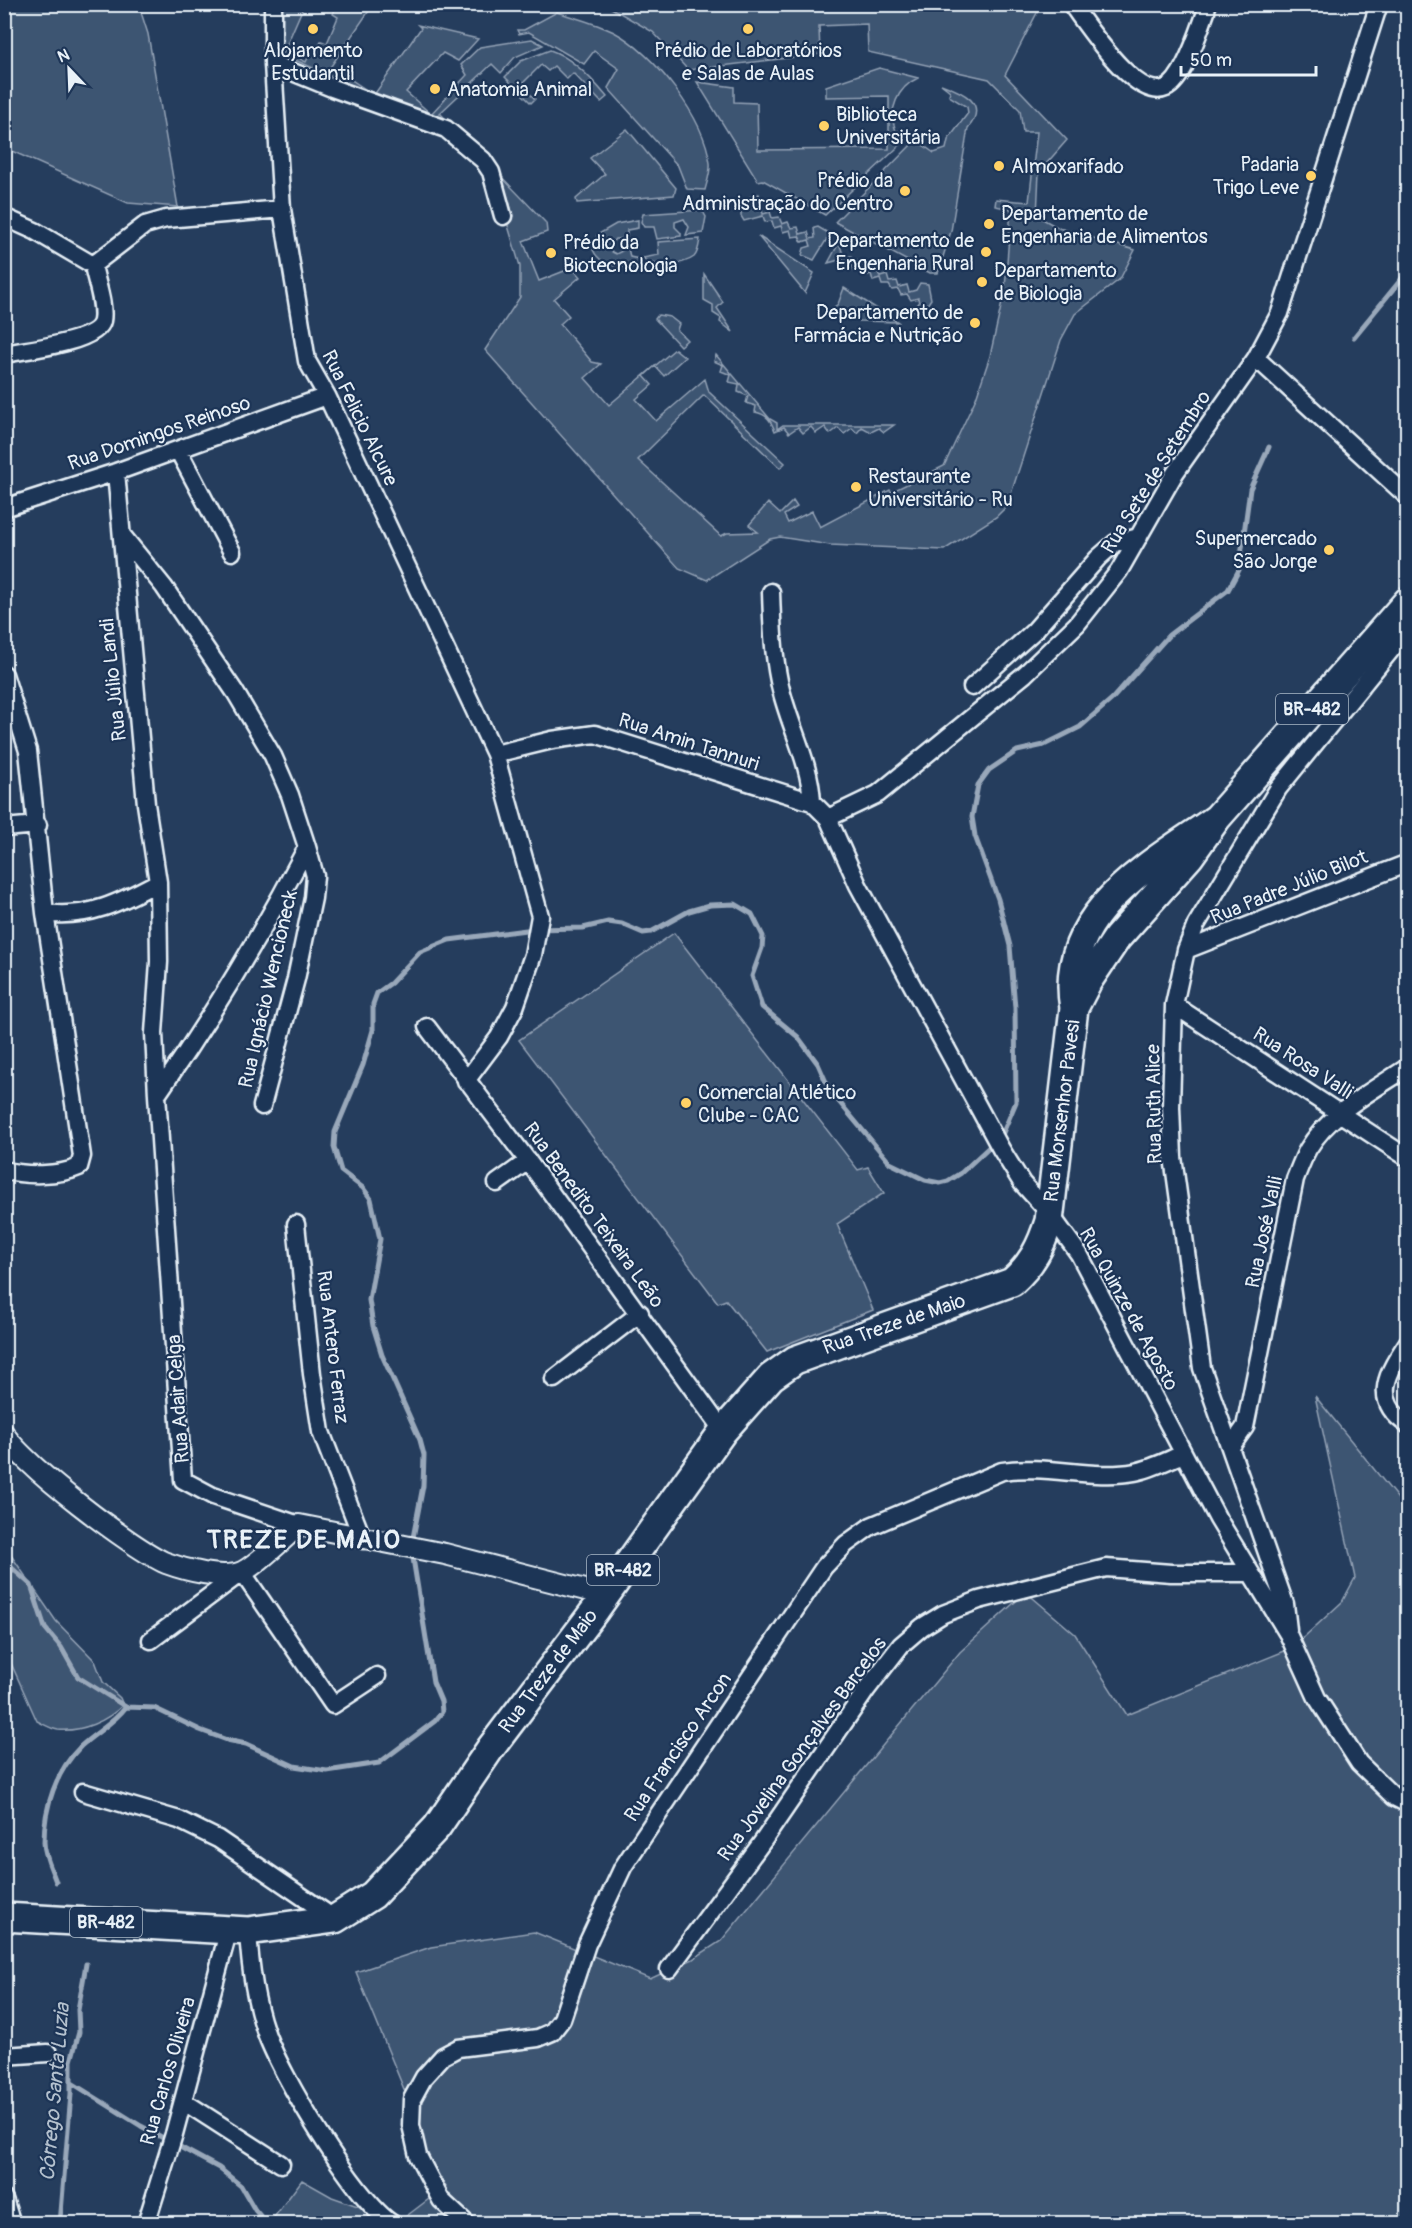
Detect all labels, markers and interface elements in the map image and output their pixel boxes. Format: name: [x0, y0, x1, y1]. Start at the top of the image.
marker: Alojamento Estudantil: [306, 22, 320, 36]
marker: Prédio de Laboratórios e Salas de Aulas: [741, 22, 755, 36]
place label: Alojamento Estudantil: [263, 38, 363, 86]
place label: Prédio de Laboratórios e Salas de Aulas: [654, 38, 842, 86]
north arrow: [39, 39, 99, 99]
scale bar: [1181, 39, 1316, 77]
text: N: [55, 45, 73, 67]
text: 50 m: [1190, 49, 1232, 72]
place label: Anatomia Animal: [447, 77, 592, 102]
marker: Anatomia Animal: [428, 82, 442, 96]
place label: Biblioteca Universitária: [836, 102, 941, 150]
marker: Biblioteca Universitária: [817, 119, 831, 133]
place label: Padaria Trigo Leve: [1213, 152, 1299, 200]
place label: Almoxarifado: [1011, 154, 1124, 179]
marker: Almoxarifado: [992, 159, 1006, 173]
place label: Prédio da Administração do Centro: [682, 168, 893, 216]
marker: Padaria Trigo Leve: [1304, 169, 1318, 183]
marker: Prédio da Administração do Centro: [898, 184, 912, 198]
place label: Departamento de Engenharia de Alimentos: [1001, 201, 1208, 249]
marker: Departamento de Engenharia de Alimentos: [982, 217, 996, 231]
place label: Departamento de Engenharia Rural: [827, 228, 974, 276]
place label: Prédio da Biotecnologia: [563, 230, 678, 278]
marker: Departamento de Engenharia Rural: [979, 245, 993, 259]
marker: Prédio da Biotecnologia: [544, 246, 558, 260]
place label: Departamento de Biologia: [994, 258, 1117, 306]
marker: Departamento de Biologia: [975, 275, 989, 289]
place label: Departamento de Farmácia e Nutrição: [793, 300, 963, 348]
marker: Departamento de Farmácia e Nutrição: [968, 316, 982, 330]
street label: Rua Felicio Alcure: [316, 346, 404, 490]
street label: Rua Sete de Setembro: [1096, 386, 1216, 558]
street label: Rua Domingos Reinoso: [64, 390, 254, 476]
place label: Restaurante Universitário - Ru: [868, 464, 1013, 512]
marker: Restaurante Universitário - Ru: [849, 480, 863, 494]
place label: Supermercado São Jorge: [1194, 526, 1317, 574]
marker: Supermercado São Jorge: [1322, 543, 1336, 557]
street label: Rua Júlio Landi: [94, 617, 132, 743]
road number: BR-482: [1276, 694, 1348, 724]
street label: Rua Amin Tannuri: [615, 707, 763, 777]
street label: Rua Padre Júlio Bilot: [1207, 844, 1372, 930]
street label: Rua Ignácio Wencioneck: [233, 887, 303, 1090]
street label: Rua Monsenhor Pavesi: [1038, 1018, 1086, 1204]
street label: Rua Rosa Valli: [1248, 1021, 1358, 1105]
street label: Rua Ruth Alice: [1140, 1044, 1168, 1164]
place label: Comercial Atlético Clube - CAC: [698, 1080, 857, 1128]
marker: Comercial Atlético Clube - CAC: [679, 1096, 693, 1110]
street label: Rua Benedito Teixeira Leão: [518, 1117, 670, 1313]
street label: Rua José Valli: [1240, 1174, 1288, 1290]
street label: Rua Quinze de Agosto: [1074, 1223, 1184, 1395]
street label: Rua Antero Ferraz: [311, 1269, 355, 1425]
street label: Rua Treze de Maio: [819, 1288, 969, 1360]
street label: Rua Adair Celga: [161, 1334, 195, 1464]
district label: TREZE DE MAIO: [206, 1524, 401, 1556]
road number: BR-482: [587, 1555, 659, 1585]
street label: Rua Treze de Maio: [493, 1604, 603, 1738]
street label: Rua Jovelina Gonçalves Barcelos: [712, 1632, 892, 1866]
street label: Rua Francisco Arcon: [619, 1668, 737, 1826]
road number: BR-482: [70, 1907, 142, 1937]
street label: Rua Carlos Oliveira: [135, 1994, 201, 2148]
water label: Córrego Santa Luzia: [34, 2001, 76, 2182]

